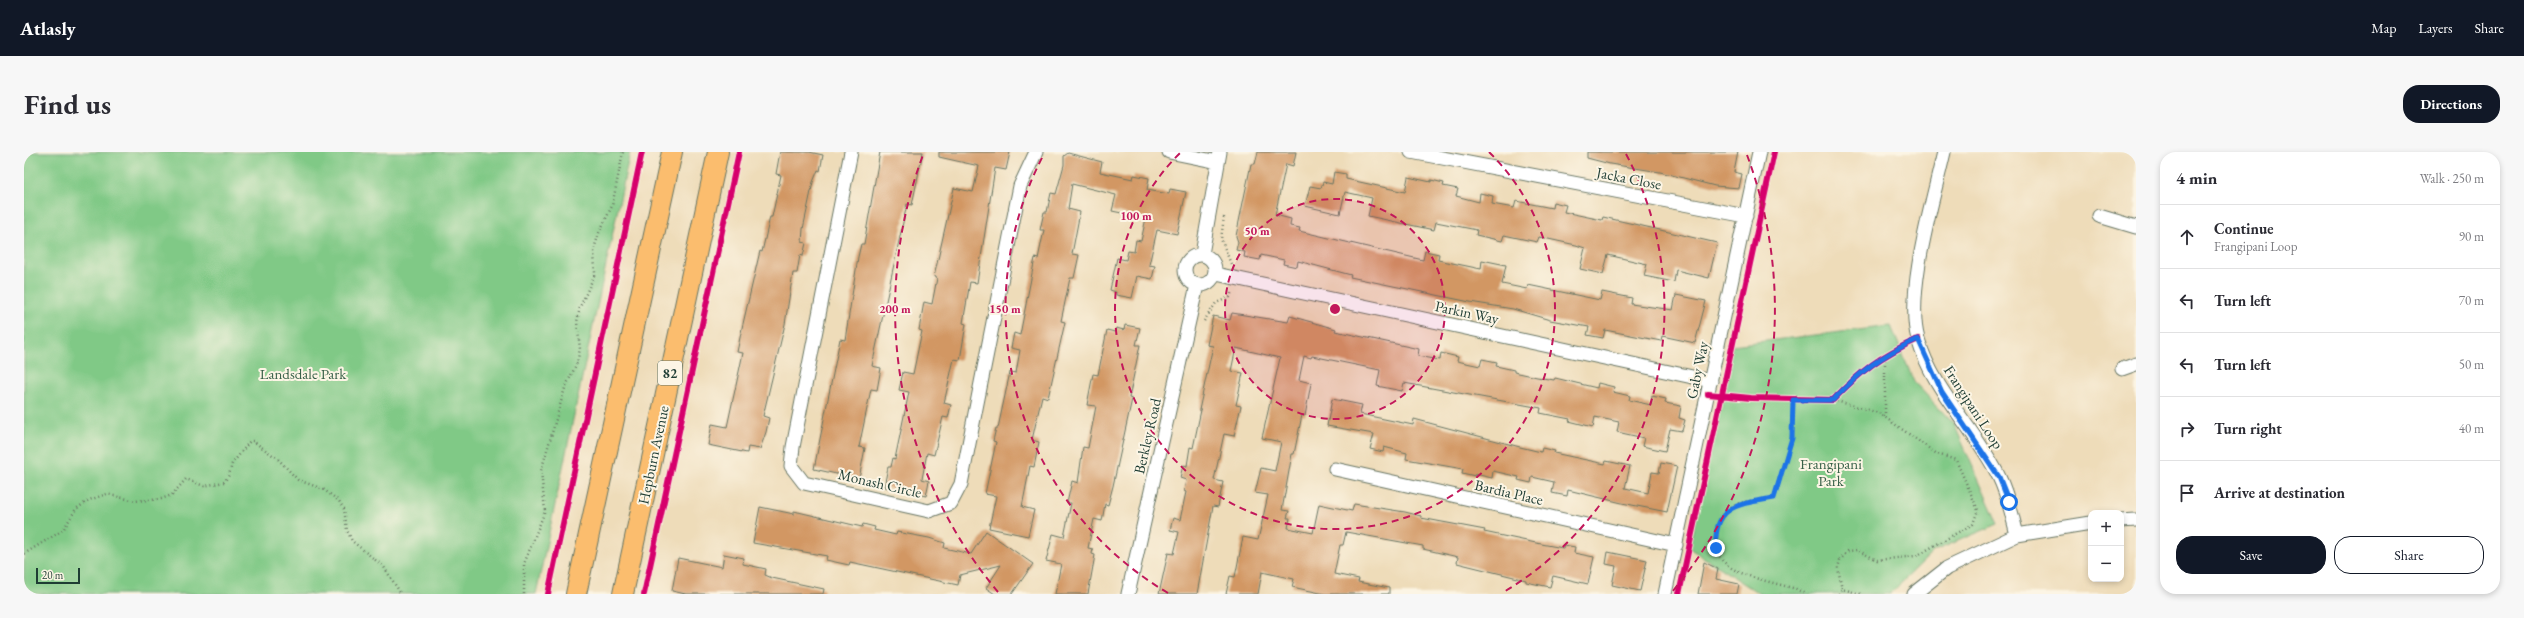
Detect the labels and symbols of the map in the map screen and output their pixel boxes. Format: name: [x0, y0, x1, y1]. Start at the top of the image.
street label: Jacka Close: [1593, 162, 1663, 194]
text: 100 m: [1120, 208, 1152, 224]
text: 50 m: [1244, 223, 1270, 239]
street label: Parkin Way: [1433, 296, 1501, 328]
text: 200 m: [879, 301, 911, 317]
text: 150 m: [989, 301, 1021, 317]
centre of rings: [1328, 302, 1342, 316]
street label: Gaby Way: [1682, 339, 1712, 401]
road number: 82: [658, 361, 682, 385]
street label: Frangipani Loop: [1940, 361, 2008, 453]
park label: Landsdale Park: [260, 364, 347, 383]
street label: Berkley Road: [1129, 396, 1165, 476]
street label: Hepburn Avenue: [633, 404, 673, 506]
park label: Frangipani Park: [1800, 454, 1862, 490]
street label: Monash Circle: [836, 464, 924, 502]
street label: Bardia Place: [1473, 475, 1545, 509]
route start: [2000, 493, 2018, 511]
route end: [1707, 539, 1725, 557]
scale bar: [36, 566, 80, 585]

